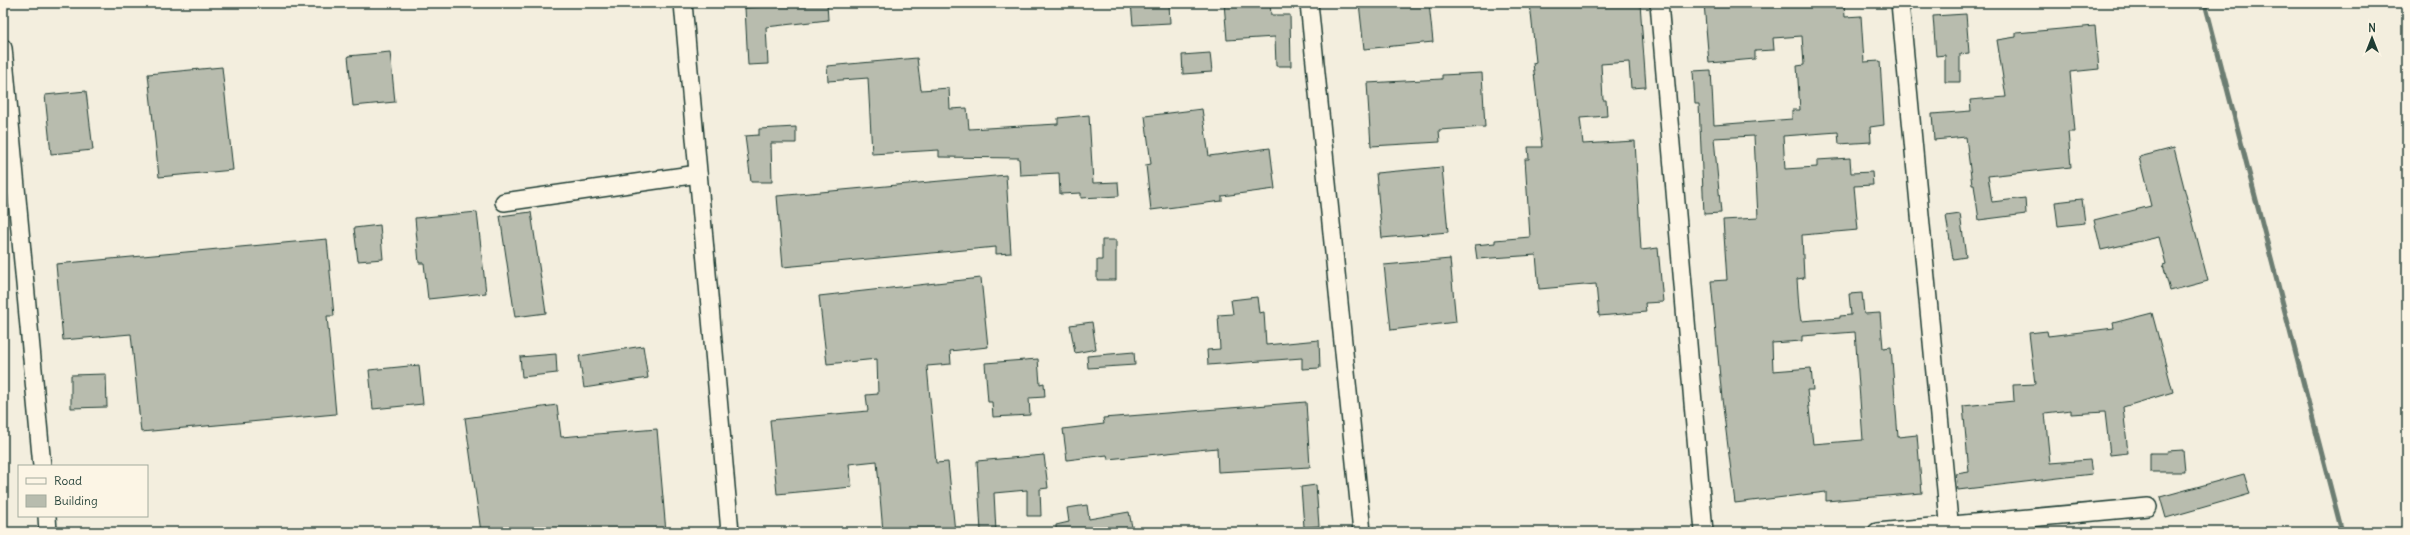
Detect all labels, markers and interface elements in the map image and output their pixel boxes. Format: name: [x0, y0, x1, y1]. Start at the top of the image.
north arrow: [2352, 18, 2392, 58]
text: N: [2368, 21, 2376, 35]
legend: [18, 465, 148, 517]
text: Road: [54, 473, 82, 488]
text: Building: [54, 493, 98, 508]

